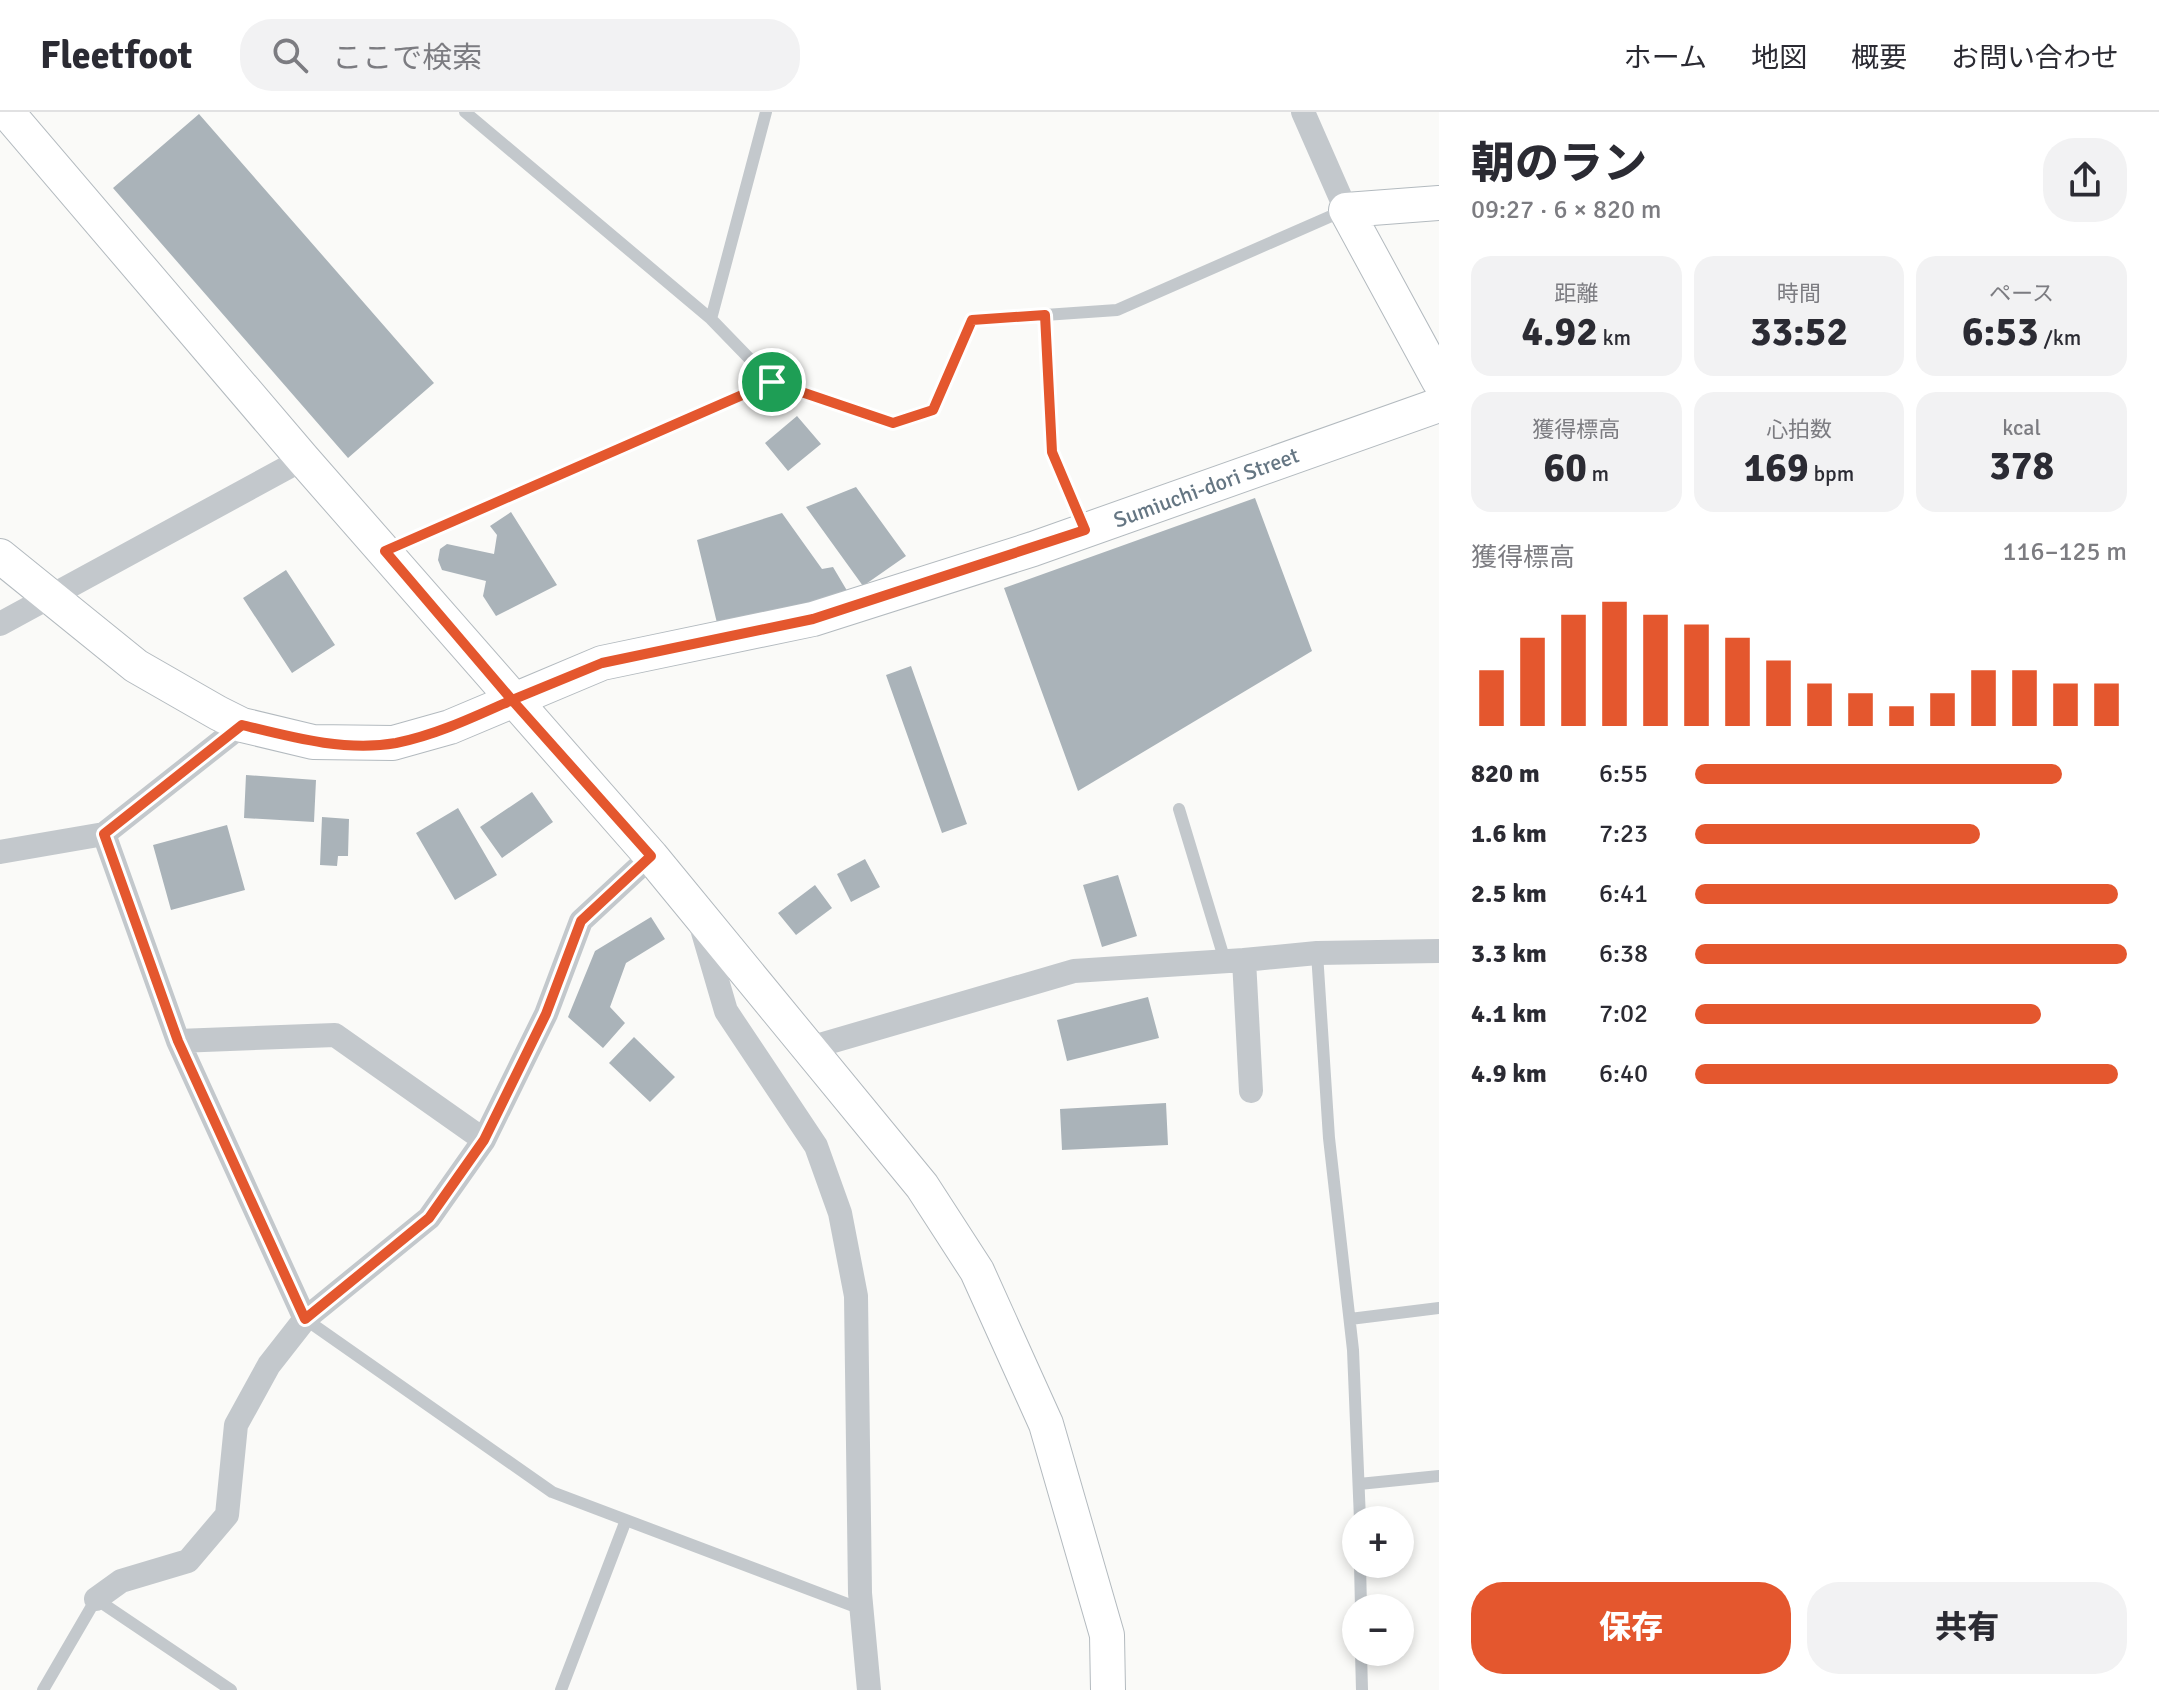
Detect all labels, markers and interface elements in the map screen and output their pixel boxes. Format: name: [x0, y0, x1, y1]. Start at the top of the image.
search box: [240, 19, 800, 91]
text: Fleetfoot: [40, 32, 192, 79]
icon: search: [268, 33, 312, 77]
text: ここで検索: [332, 40, 482, 77]
text: ホーム: [1624, 41, 1707, 75]
text: 地図: [1751, 41, 1807, 75]
text: 概要: [1851, 41, 1907, 75]
text: お問い合わせ: [1951, 41, 2119, 75]
text: 朝のラン: [1471, 137, 1647, 191]
button: share: [2043, 138, 2127, 222]
text: 09:27 · 6 × 820 m: [1471, 194, 1662, 226]
text: 距離: [1554, 280, 1598, 307]
text: 時間: [1777, 280, 1821, 307]
text: ペース: [1989, 280, 2054, 307]
text: 4.92: [1521, 307, 1598, 357]
text: 33:52: [1750, 307, 1848, 357]
text: 6:53: [1962, 307, 2039, 357]
text: km: [1598, 324, 1631, 351]
text: /km: [2039, 324, 2081, 351]
pin: [738, 348, 806, 416]
icon: arrive: [750, 360, 794, 404]
text: kcal: [2002, 414, 2041, 441]
text: 獲得標高: [1532, 416, 1620, 443]
text: 心拍数: [1766, 416, 1832, 443]
street label: Sumiuchi-dori Street: [1110, 441, 1303, 534]
text: 378: [1989, 441, 2054, 491]
text: 60: [1544, 443, 1587, 493]
text: 169: [1744, 443, 1809, 493]
text: m: [1587, 460, 1609, 487]
text: bpm: [1809, 460, 1854, 487]
text: 116–125 m: [2003, 536, 2127, 568]
text: 獲得標高: [1471, 542, 1575, 574]
text: 820 m: [1471, 758, 1540, 790]
text: 6:55: [1599, 758, 1648, 790]
text: 1.6 km: [1471, 818, 1547, 850]
text: 7:23: [1599, 818, 1648, 850]
text: 2.5 km: [1471, 878, 1547, 910]
text: 6:41: [1599, 878, 1648, 910]
text: 3.3 km: [1471, 938, 1547, 970]
text: 6:38: [1599, 938, 1648, 970]
text: 4.1 km: [1471, 998, 1547, 1030]
text: 7:02: [1599, 998, 1648, 1030]
text: 4.9 km: [1471, 1058, 1547, 1090]
text: 6:40: [1599, 1058, 1648, 1090]
map controls: [1342, 1506, 1414, 1666]
button: +: [1342, 1506, 1414, 1578]
button: 保存: [1471, 1582, 1791, 1674]
button: 共有: [1807, 1582, 2127, 1674]
button: −: [1342, 1594, 1414, 1666]

